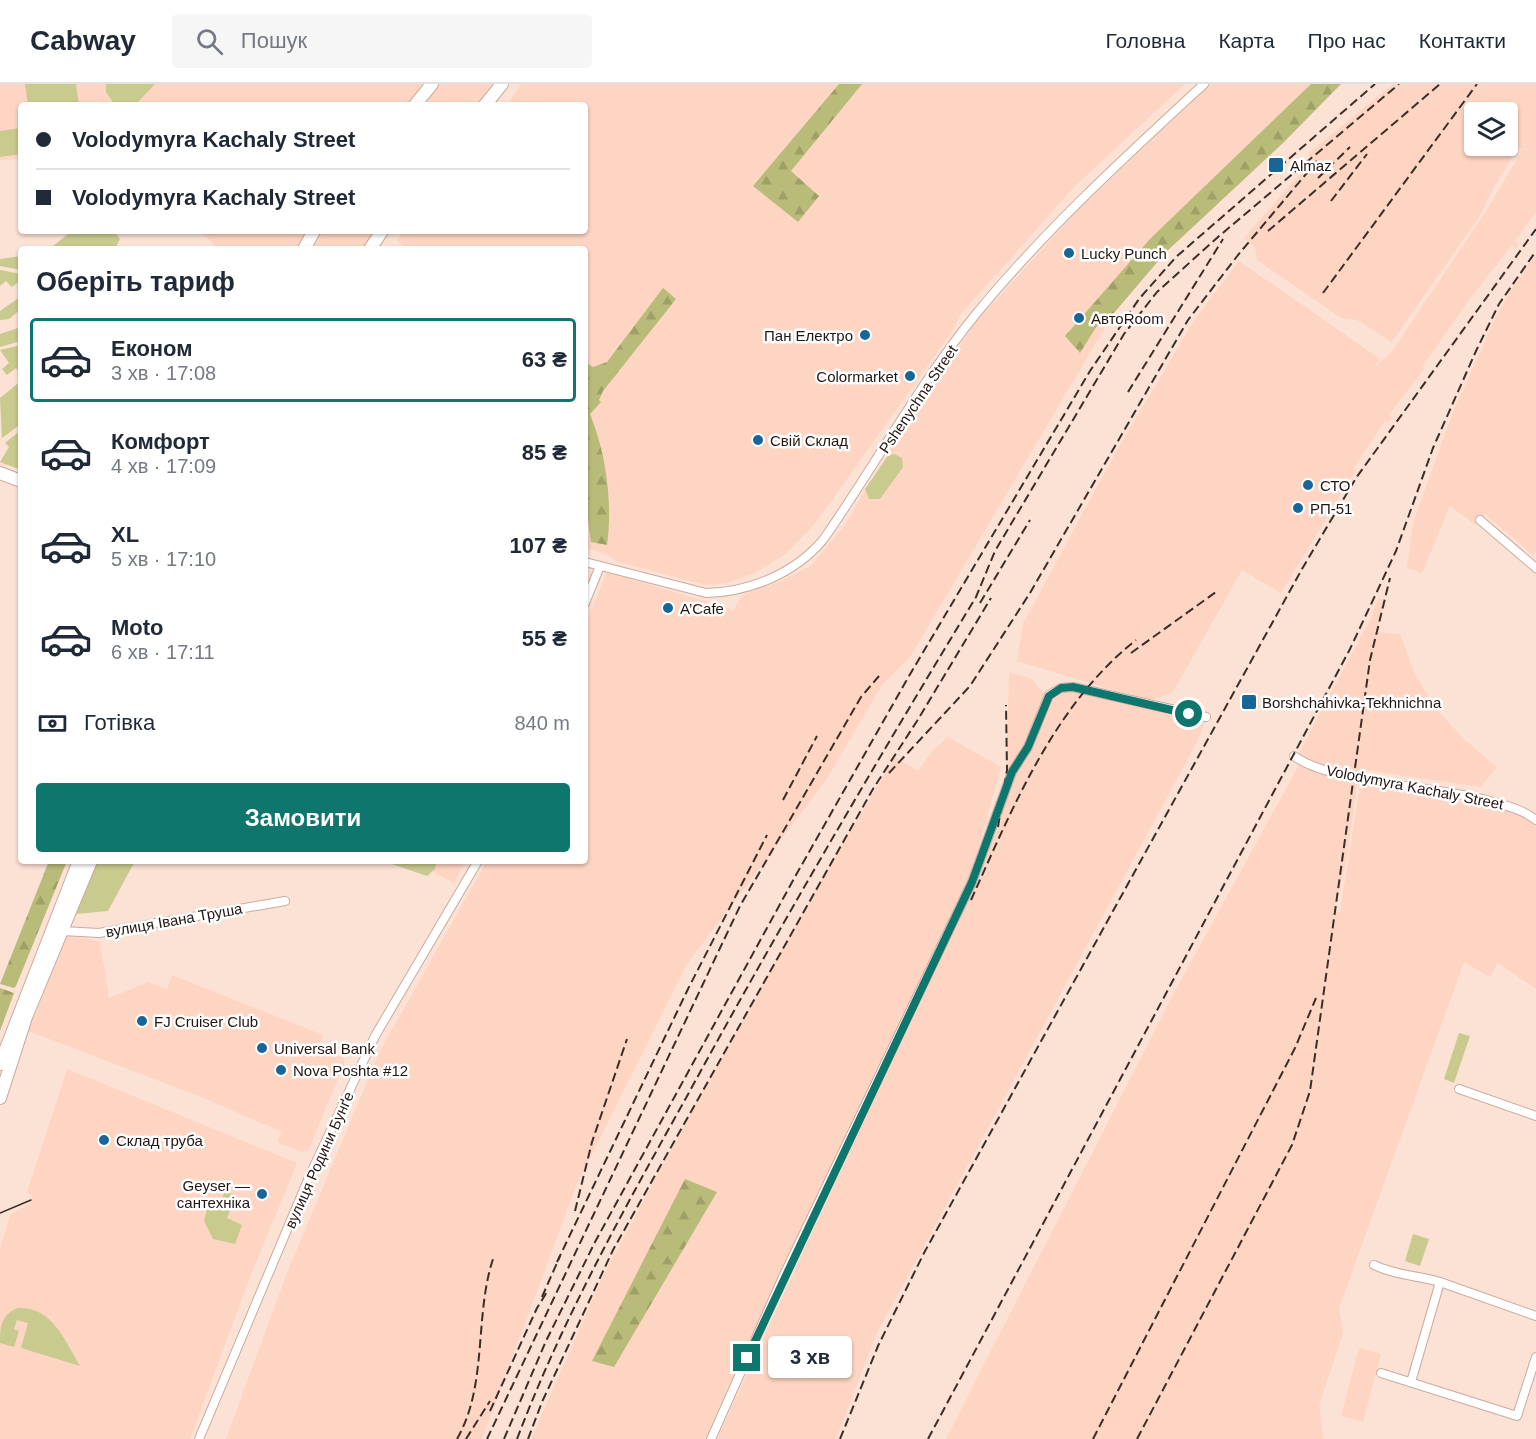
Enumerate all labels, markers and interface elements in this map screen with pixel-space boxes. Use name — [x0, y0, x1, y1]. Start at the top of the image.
search box — [172, 14, 592, 68]
text: Cabway — [30, 25, 136, 56]
icon: search — [193, 25, 226, 58]
text: Пошук — [241, 28, 307, 53]
text: Головна — [1106, 29, 1185, 52]
text: Карта — [1218, 29, 1275, 52]
text: Про нас — [1308, 29, 1386, 52]
text: Контакти — [1419, 29, 1506, 52]
map controls — [1464, 102, 1518, 156]
button: layers — [1464, 102, 1518, 156]
text: Volodymyra Kachaly Street — [72, 127, 355, 152]
marker: Almaz — [1267, 156, 1285, 174]
place label: Almaz — [1290, 157, 1332, 174]
text: Volodymyra Kachaly Street — [72, 185, 355, 210]
place label: Lucky Punch — [1081, 245, 1167, 262]
marker: Lucky Punch — [1062, 246, 1076, 260]
text: Оберіть тариф — [36, 267, 235, 297]
place label: АвтоRoom — [1091, 310, 1164, 327]
marker: АвтоRoom — [1072, 311, 1086, 325]
place label: Пан Електро — [764, 327, 853, 344]
marker: Пан Електро — [858, 328, 872, 342]
icon: car — [39, 333, 93, 387]
text: Економ — [111, 336, 193, 361]
street label: Pshenychna Street — [876, 341, 961, 456]
text: 63 ₴ — [522, 347, 567, 372]
text: 3 хв · 17:08 — [111, 362, 216, 384]
place label: Colormarket — [816, 368, 899, 385]
marker: Colormarket — [903, 369, 917, 383]
icon: car — [39, 426, 93, 480]
text: Комфорт — [111, 429, 210, 454]
place label: Свій Склад — [770, 432, 848, 449]
marker: Свій Склад — [751, 433, 765, 447]
text: 85 ₴ — [522, 440, 567, 465]
text: 4 хв · 17:09 — [111, 455, 216, 477]
place label: СТО — [1320, 477, 1351, 494]
marker: СТО — [1301, 478, 1315, 492]
place label: РП-51 — [1310, 500, 1352, 517]
marker: РП-51 — [1291, 501, 1305, 515]
icon: car — [39, 519, 93, 573]
text: XL — [111, 522, 139, 547]
text: 107 ₴ — [510, 533, 567, 558]
text: 5 хв · 17:10 — [111, 548, 216, 570]
place label: A’Cafe — [680, 600, 724, 617]
marker: A’Cafe — [661, 601, 675, 615]
icon: car — [39, 612, 93, 666]
text: Moto — [111, 615, 164, 640]
text: 55 ₴ — [522, 626, 567, 651]
text: 6 хв · 17:11 — [111, 641, 215, 663]
marker: Borshchahivka-Tekhnichna — [1240, 693, 1258, 711]
place label: Borshchahivka-Tekhnichna — [1262, 694, 1442, 711]
route start — [1175, 700, 1202, 727]
icon: cash — [36, 707, 69, 740]
text: Готівка — [84, 710, 155, 735]
text: 840 m — [514, 712, 570, 734]
street label: Volodymyra Kachaly Street — [1325, 761, 1506, 813]
button: Замовити — [36, 783, 570, 852]
street label: вулиця Івана Труша — [104, 900, 244, 940]
place label: FJ Cruiser Club — [154, 1013, 258, 1030]
marker: FJ Cruiser Club — [135, 1014, 149, 1028]
place label: Universal Bank — [274, 1040, 375, 1057]
marker: Universal Bank — [255, 1041, 269, 1055]
place label: Nova Poshta #12 — [293, 1062, 408, 1079]
marker: Nova Poshta #12 — [274, 1063, 288, 1077]
street label: вулиця Родини Бунґе — [281, 1089, 357, 1231]
place label: Склад труба — [116, 1132, 204, 1149]
marker: Склад труба — [97, 1133, 111, 1147]
place label: Geyser — сантехніка — [177, 1177, 251, 1211]
marker: Geyser — сантехніка — [255, 1187, 269, 1201]
callout: 3 хв — [768, 1337, 852, 1379]
route end — [733, 1344, 760, 1371]
text: 3 хв — [790, 1346, 830, 1368]

